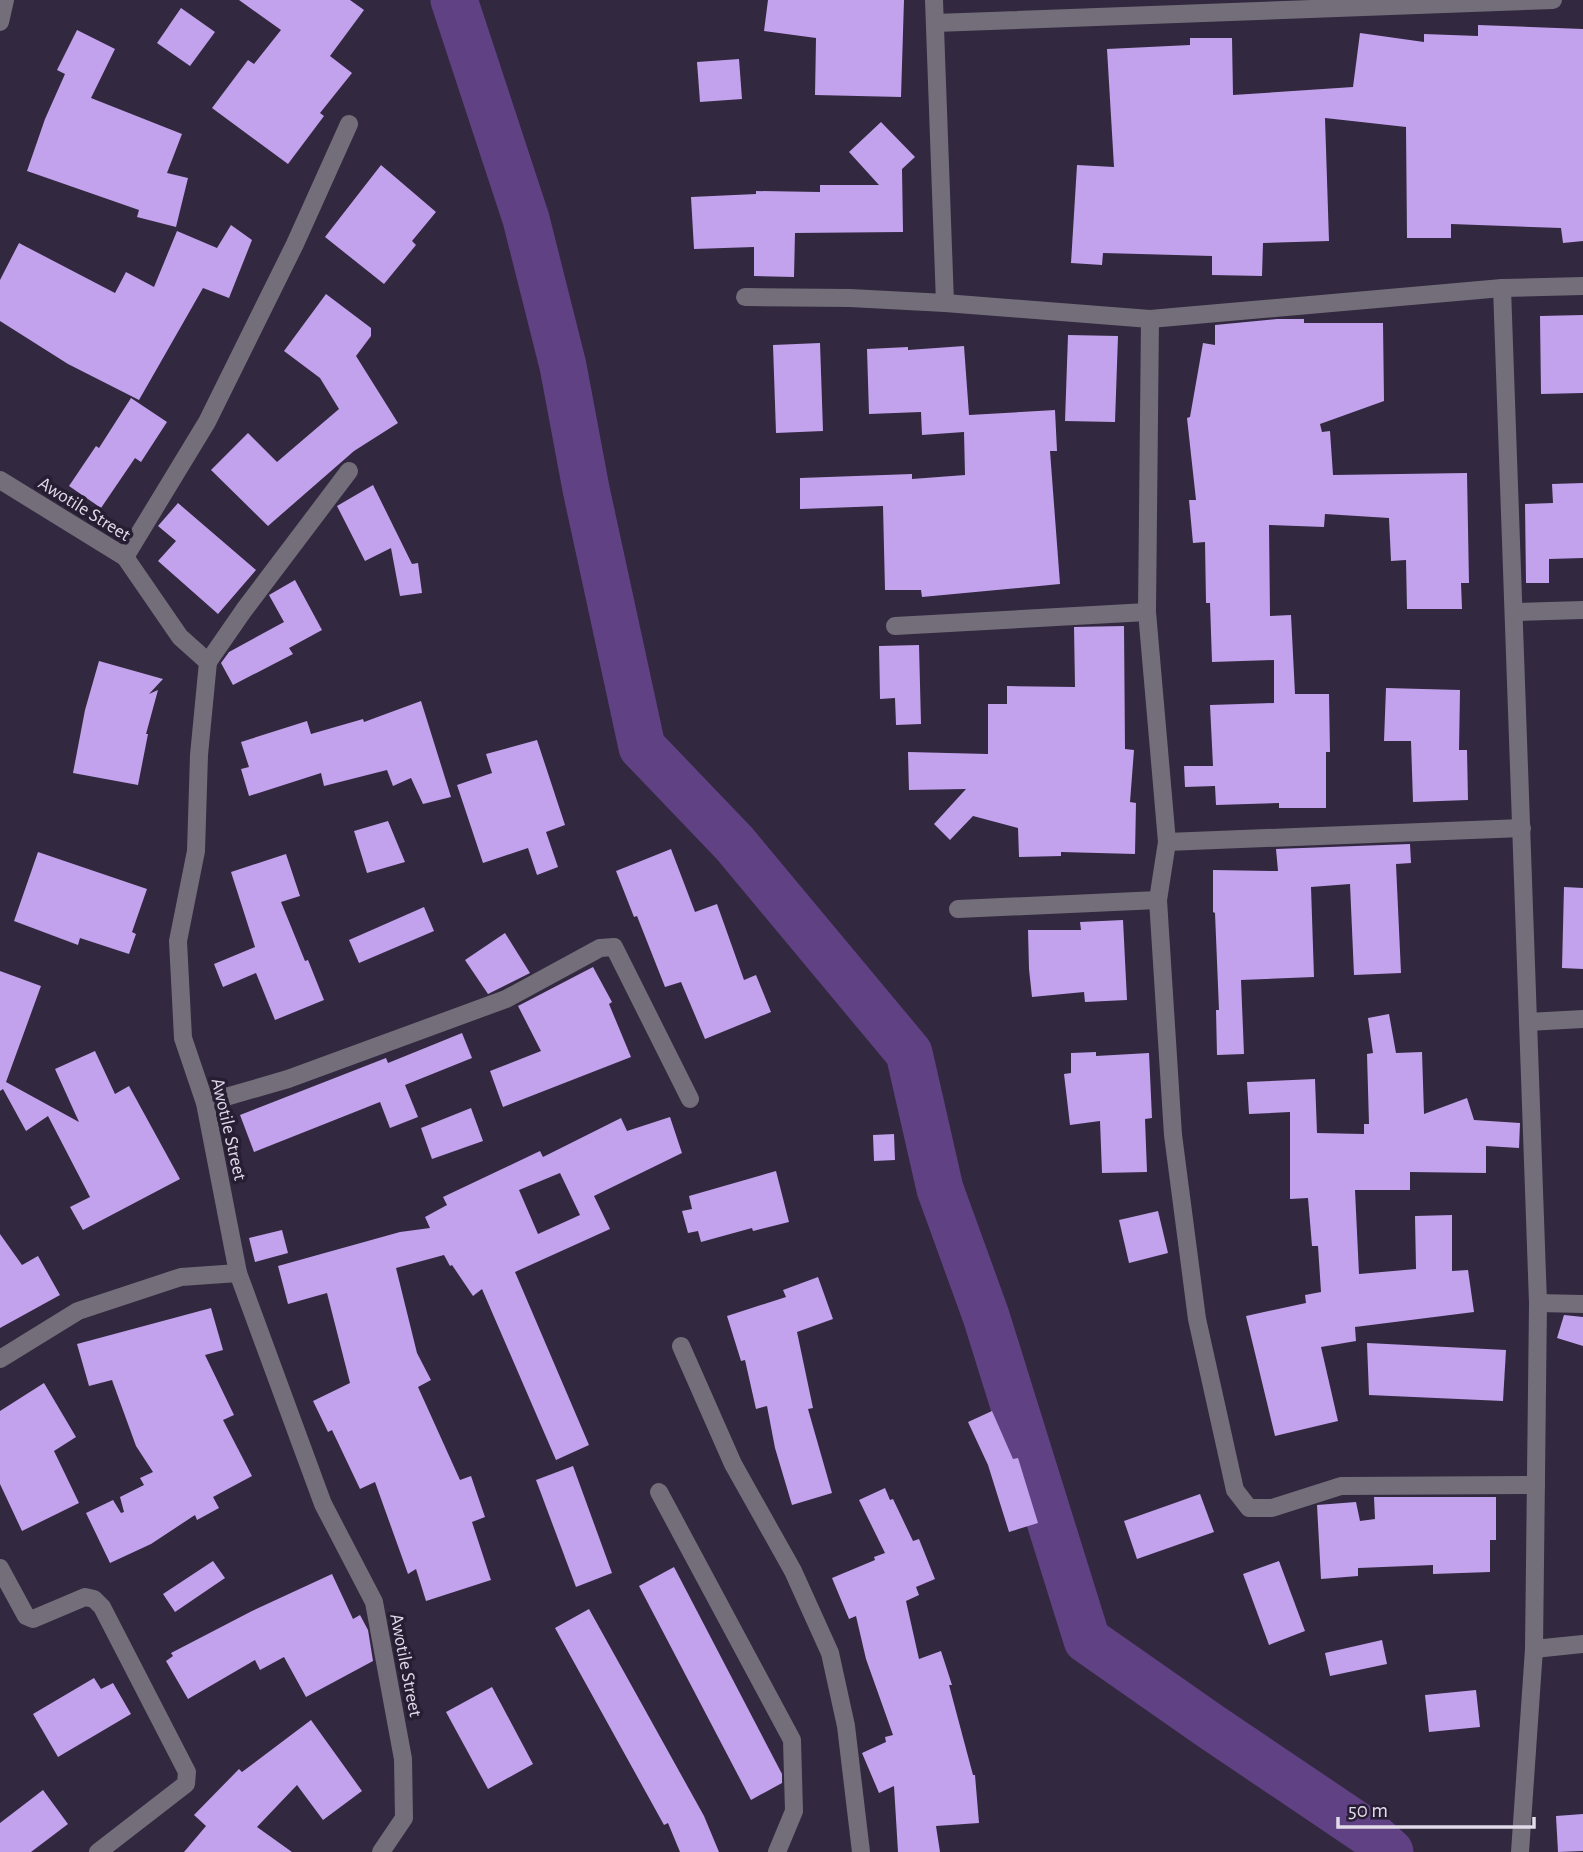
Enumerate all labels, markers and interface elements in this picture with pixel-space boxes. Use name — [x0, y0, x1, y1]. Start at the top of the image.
street label: Awotile Street — [35, 474, 134, 545]
street label: Awotile Street — [208, 1076, 250, 1182]
street label: Awotile Street — [386, 1612, 425, 1718]
scale bar — [1338, 1786, 1534, 1830]
text: 50 m — [1348, 1800, 1388, 1821]

